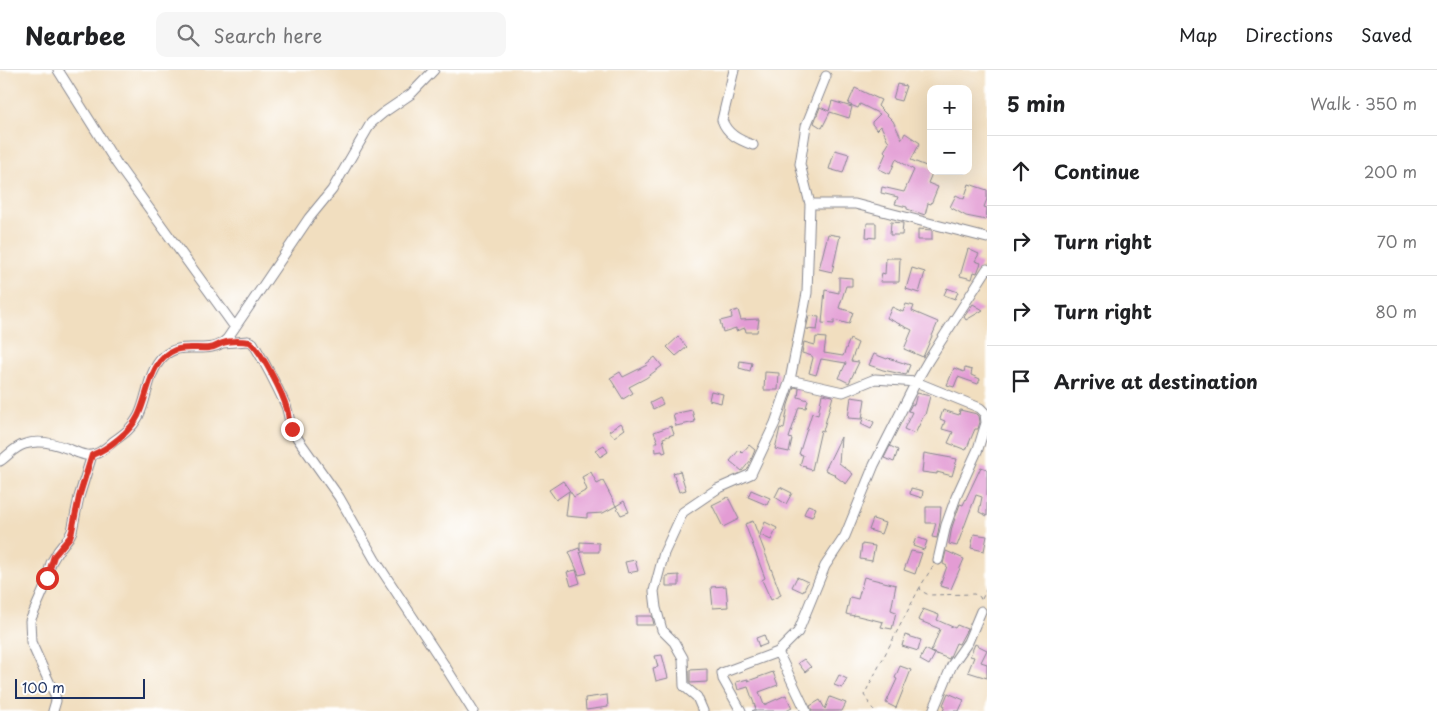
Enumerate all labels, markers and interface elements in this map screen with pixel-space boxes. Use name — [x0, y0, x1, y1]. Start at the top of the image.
search box — [156, 12, 506, 57]
text: Nearbee — [25, 17, 126, 53]
icon: search — [174, 21, 202, 49]
text: Search here — [214, 21, 322, 49]
text: Map — [1179, 21, 1217, 48]
text: Directions — [1245, 21, 1333, 48]
text: Saved — [1361, 21, 1412, 48]
map controls — [927, 85, 972, 175]
button: + — [927, 85, 972, 130]
text: 5 min — [1007, 87, 1065, 119]
text: Walk · 350 m — [1310, 91, 1417, 115]
button: − — [927, 130, 972, 175]
icon: ahead — [1007, 157, 1035, 185]
text: Continue — [1054, 157, 1140, 185]
text: 200 m — [1364, 159, 1417, 183]
icon: right — [1007, 227, 1035, 255]
text: Turn right — [1054, 227, 1152, 255]
text: 70 m — [1377, 229, 1417, 253]
icon: right — [1007, 297, 1035, 325]
text: Turn right — [1054, 297, 1152, 325]
text: 80 m — [1375, 299, 1417, 323]
icon: arrive — [1007, 367, 1035, 395]
text: Arrive at destination — [1054, 367, 1258, 395]
route end — [281, 418, 304, 441]
route start — [36, 567, 59, 590]
scale bar — [15, 676, 145, 699]
text: 100 m — [22, 677, 65, 698]

